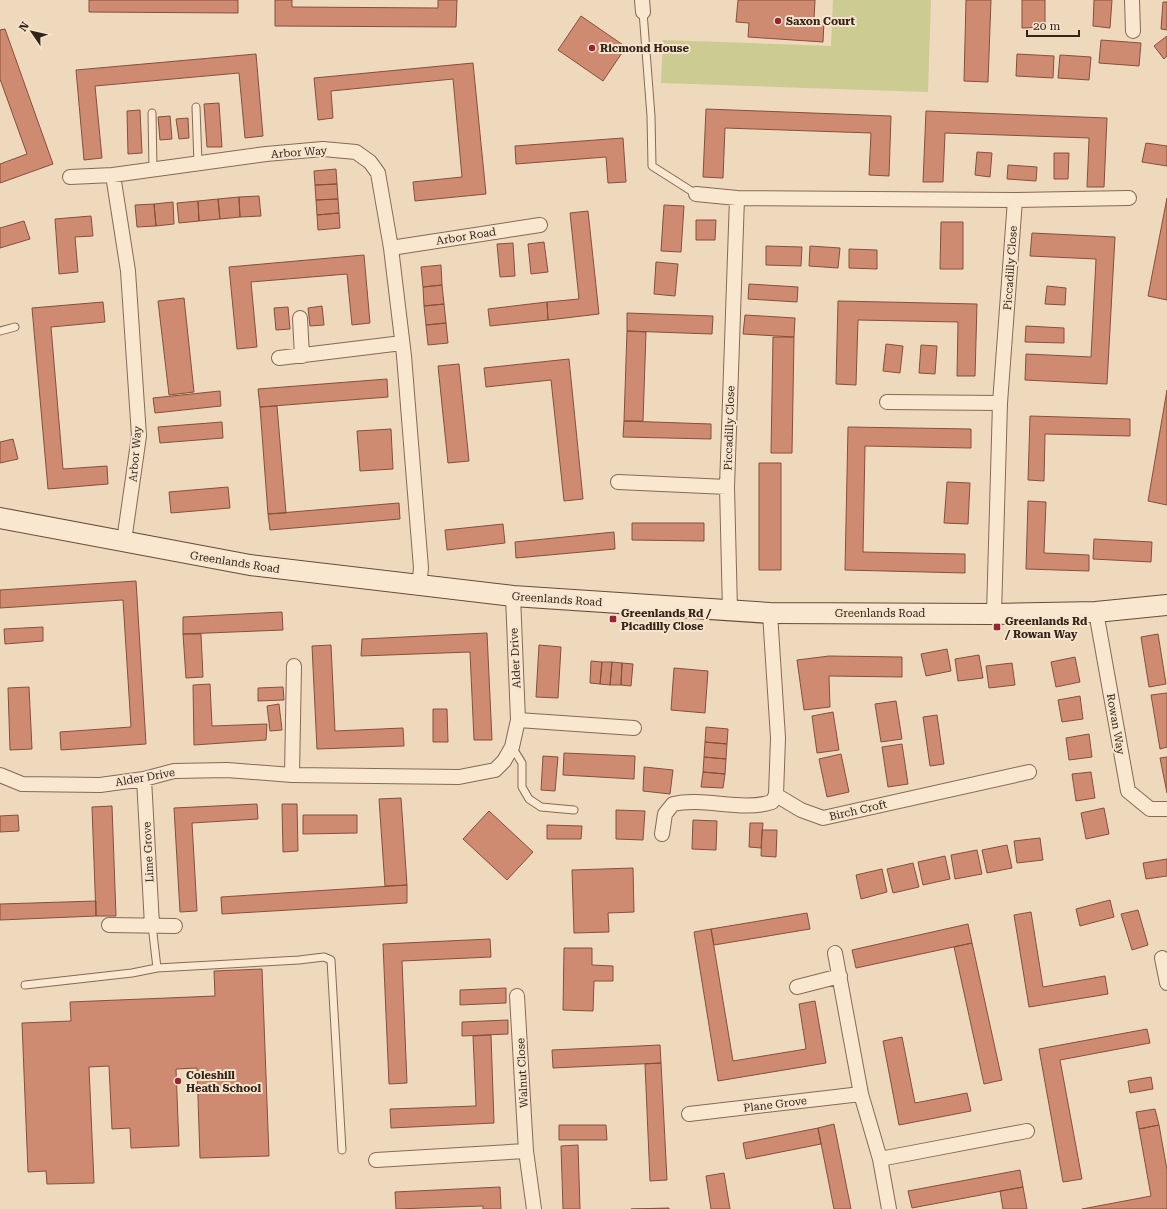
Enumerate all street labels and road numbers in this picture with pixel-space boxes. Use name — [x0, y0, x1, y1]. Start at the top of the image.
street label: Arbor Way — [271, 144, 328, 161]
street label: Arbor Road — [435, 225, 497, 248]
street label: Piccadilly Close — [1001, 225, 1020, 311]
street label: Piccadilly Close — [722, 385, 737, 471]
street label: Arbor Way — [127, 425, 144, 483]
street label: Greenlands Road — [189, 549, 281, 576]
street label: Greenlands Road — [511, 590, 603, 609]
street label: Greenlands Road — [835, 607, 925, 620]
street label: Alder Drive — [507, 627, 524, 688]
street label: Rowan Way — [1104, 693, 1127, 756]
street label: Alder Drive — [114, 766, 176, 789]
street label: Birch Croft — [828, 798, 888, 823]
street label: Lime Grove — [140, 821, 157, 883]
street label: Walnut Close — [514, 1038, 531, 1108]
street label: Plane Grove — [742, 1094, 808, 1115]

